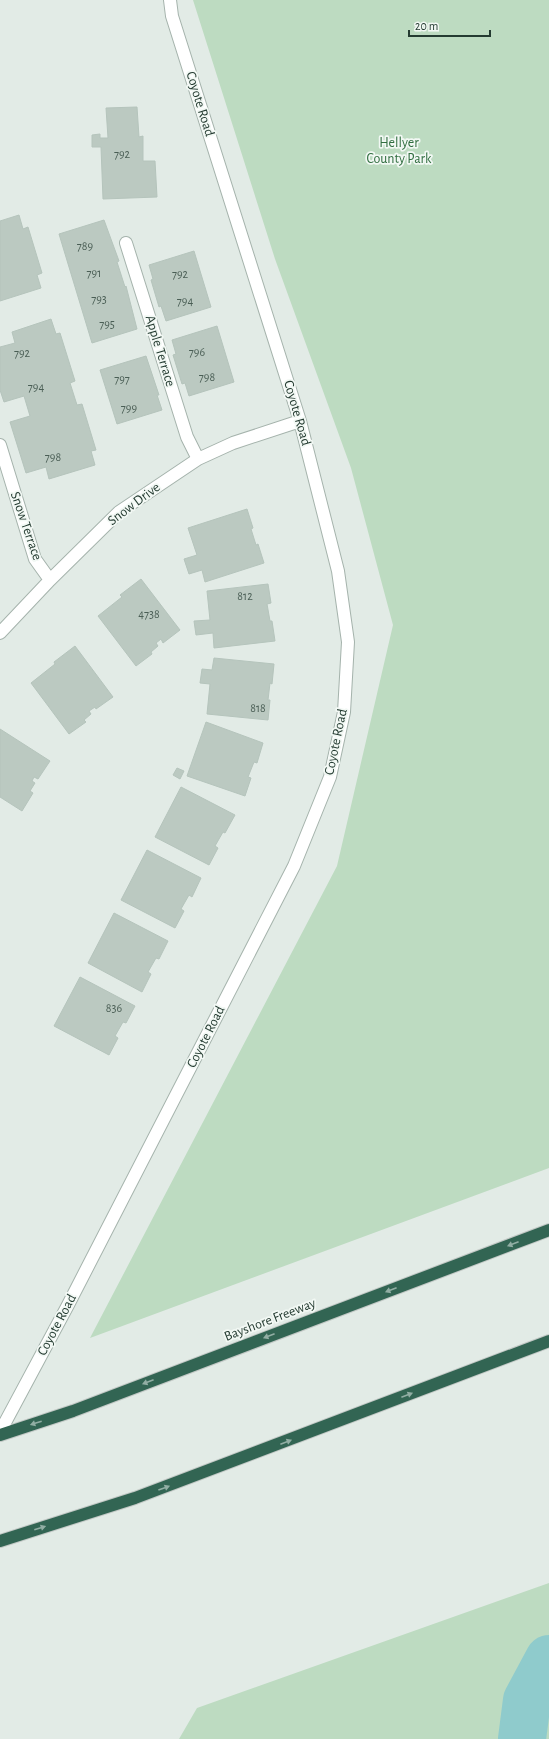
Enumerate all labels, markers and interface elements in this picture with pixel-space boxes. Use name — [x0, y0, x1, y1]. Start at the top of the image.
scale bar — [409, 12, 490, 38]
text: 20 m — [415, 20, 438, 32]
street label: Coyote Road — [183, 70, 217, 138]
park label: Hellyer County Park — [366, 136, 432, 166]
house number: 792 — [114, 148, 131, 160]
house number: 789 — [77, 240, 94, 252]
house number: 791 — [87, 267, 101, 279]
house number: 792 — [172, 268, 189, 280]
house number: 793 — [91, 293, 107, 305]
house number: 794 — [177, 295, 193, 307]
street label: Apple Terrace — [143, 314, 177, 388]
house number: 795 — [99, 318, 115, 330]
house number: 796 — [189, 346, 205, 358]
house number: 792 — [14, 347, 31, 359]
house number: 798 — [199, 371, 215, 383]
house number: 797 — [114, 373, 130, 385]
street label: Coyote Road — [281, 379, 313, 447]
house number: 794 — [28, 381, 44, 393]
house number: 799 — [121, 402, 137, 414]
house number: 798 — [45, 451, 61, 463]
street label: Snow Drive — [105, 480, 163, 528]
street label: Snow Terrace — [8, 490, 44, 562]
house number: 812 — [237, 590, 253, 602]
house number: 4738 — [138, 608, 160, 620]
house number: 818 — [250, 702, 266, 714]
street label: Coyote Road — [322, 708, 350, 776]
house number: 836 — [106, 1002, 122, 1014]
street label: Coyote Road — [185, 1004, 227, 1070]
one-way arrow — [506, 1241, 518, 1247]
one-way arrow — [385, 1287, 397, 1293]
street label: Coyote Road — [35, 1292, 79, 1358]
street label: Bayshore Freeway — [222, 1296, 318, 1344]
one-way arrow — [263, 1334, 275, 1340]
one-way arrow — [141, 1380, 153, 1386]
one-way arrow — [401, 1392, 413, 1398]
one-way arrow — [30, 1420, 42, 1426]
one-way arrow — [280, 1438, 292, 1444]
one-way arrow — [158, 1484, 170, 1490]
one-way arrow — [35, 1525, 47, 1531]

